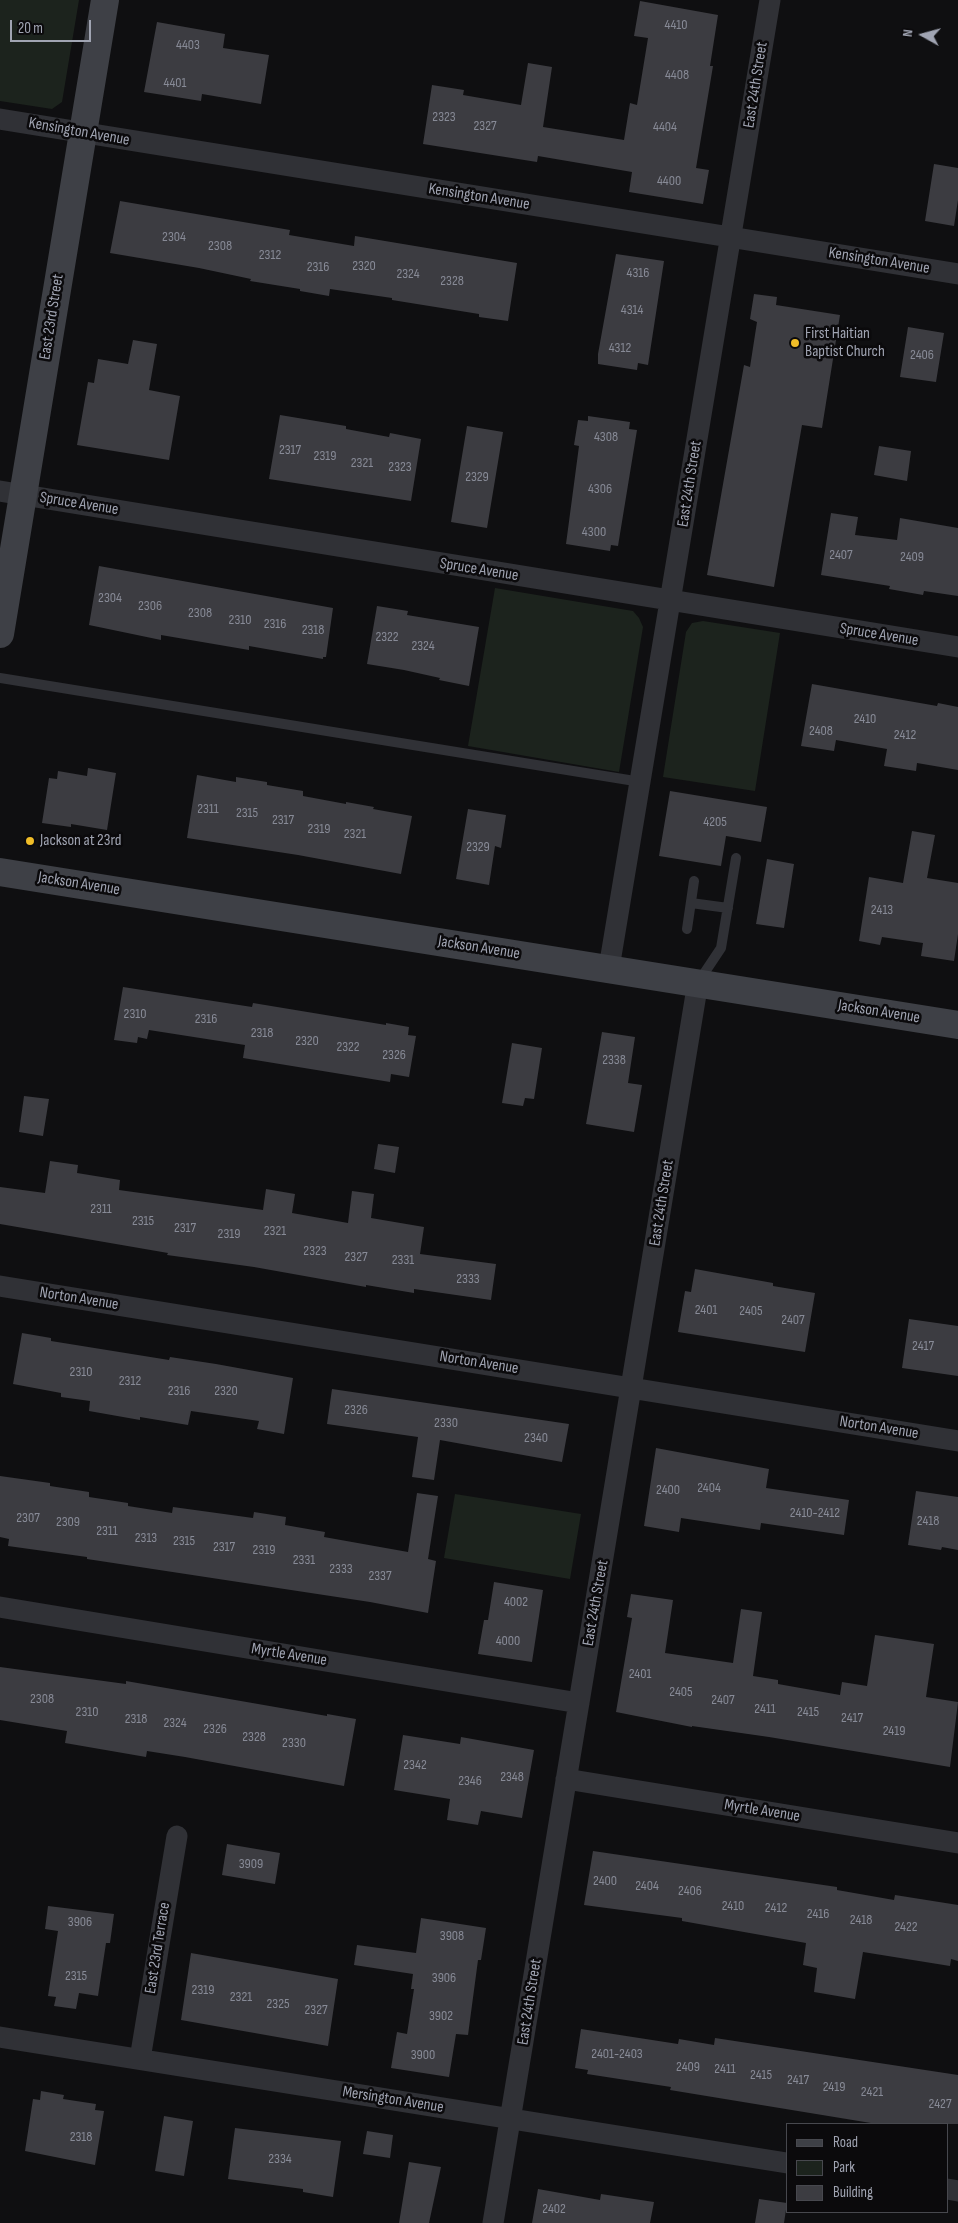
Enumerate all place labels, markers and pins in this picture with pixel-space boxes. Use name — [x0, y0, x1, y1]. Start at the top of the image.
place label: First Haitian Baptist Church — [805, 324, 885, 362]
marker: First Haitian Baptist Church — [789, 337, 801, 349]
place label: Jackson at 23rd — [40, 831, 121, 851]
marker: Jackson at 23rd — [24, 835, 36, 847]

